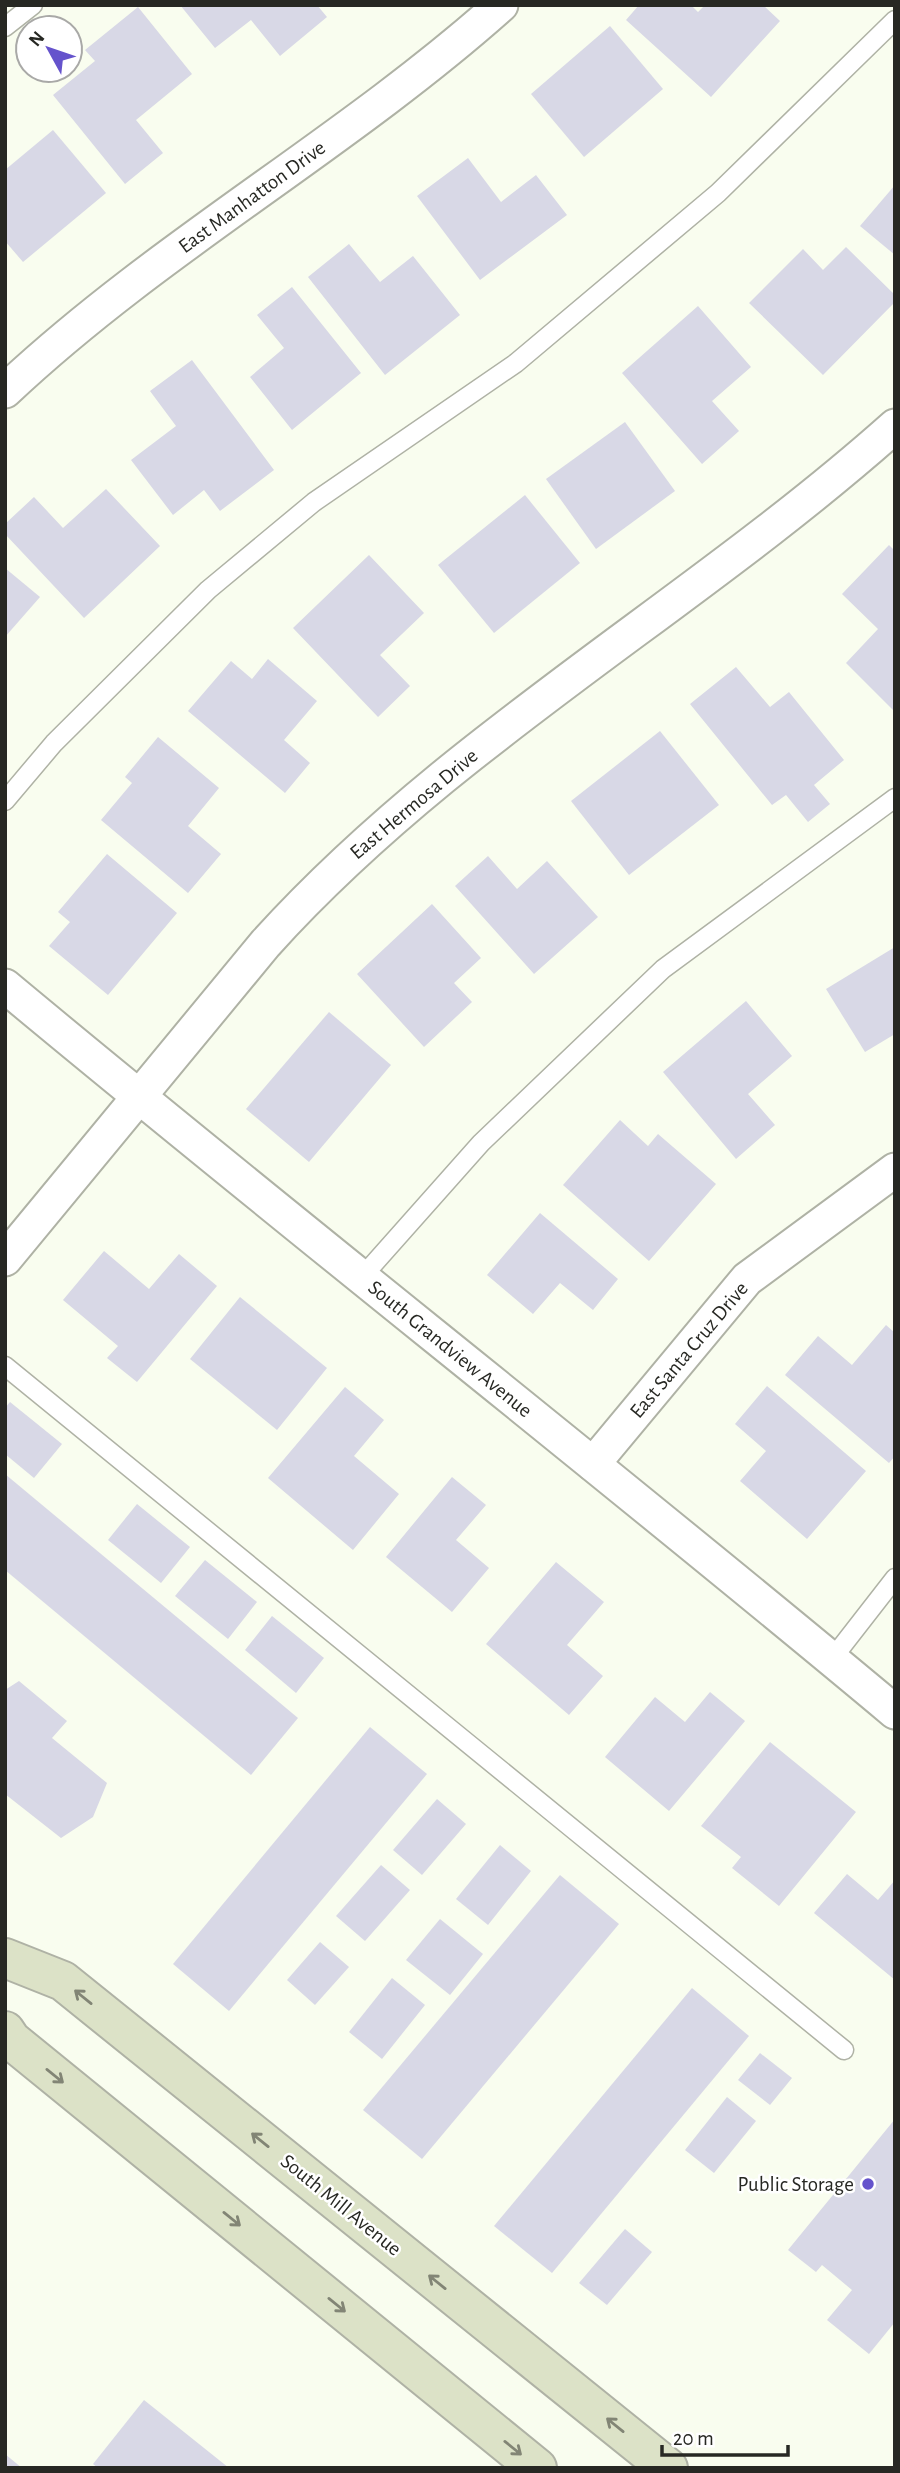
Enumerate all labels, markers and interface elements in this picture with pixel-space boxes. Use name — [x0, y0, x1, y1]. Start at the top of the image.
north arrow — [14, 14, 84, 84]
text: N — [26, 28, 49, 50]
street label: East Manhatton Drive — [175, 137, 329, 257]
street label: East Hermosa Drive — [346, 745, 482, 863]
street label: South Grandview Avenue — [364, 1277, 536, 1421]
street label: East Santa Cruz Drive — [626, 1278, 752, 1422]
one-way arrow — [75, 1989, 93, 2004]
one-way arrow — [46, 2069, 64, 2084]
one-way arrow — [252, 2132, 270, 2147]
street label: South Mill Avenue — [277, 2150, 405, 2260]
place label: Public Storage — [737, 2174, 854, 2195]
marker: Public Storage — [860, 2176, 876, 2192]
one-way arrow — [223, 2212, 241, 2227]
one-way arrow — [429, 2275, 447, 2290]
one-way arrow — [327, 2297, 345, 2312]
scale bar — [662, 2414, 788, 2458]
one-way arrow — [606, 2417, 624, 2433]
text: 20 m — [673, 2428, 714, 2449]
one-way arrow — [504, 2441, 522, 2456]

